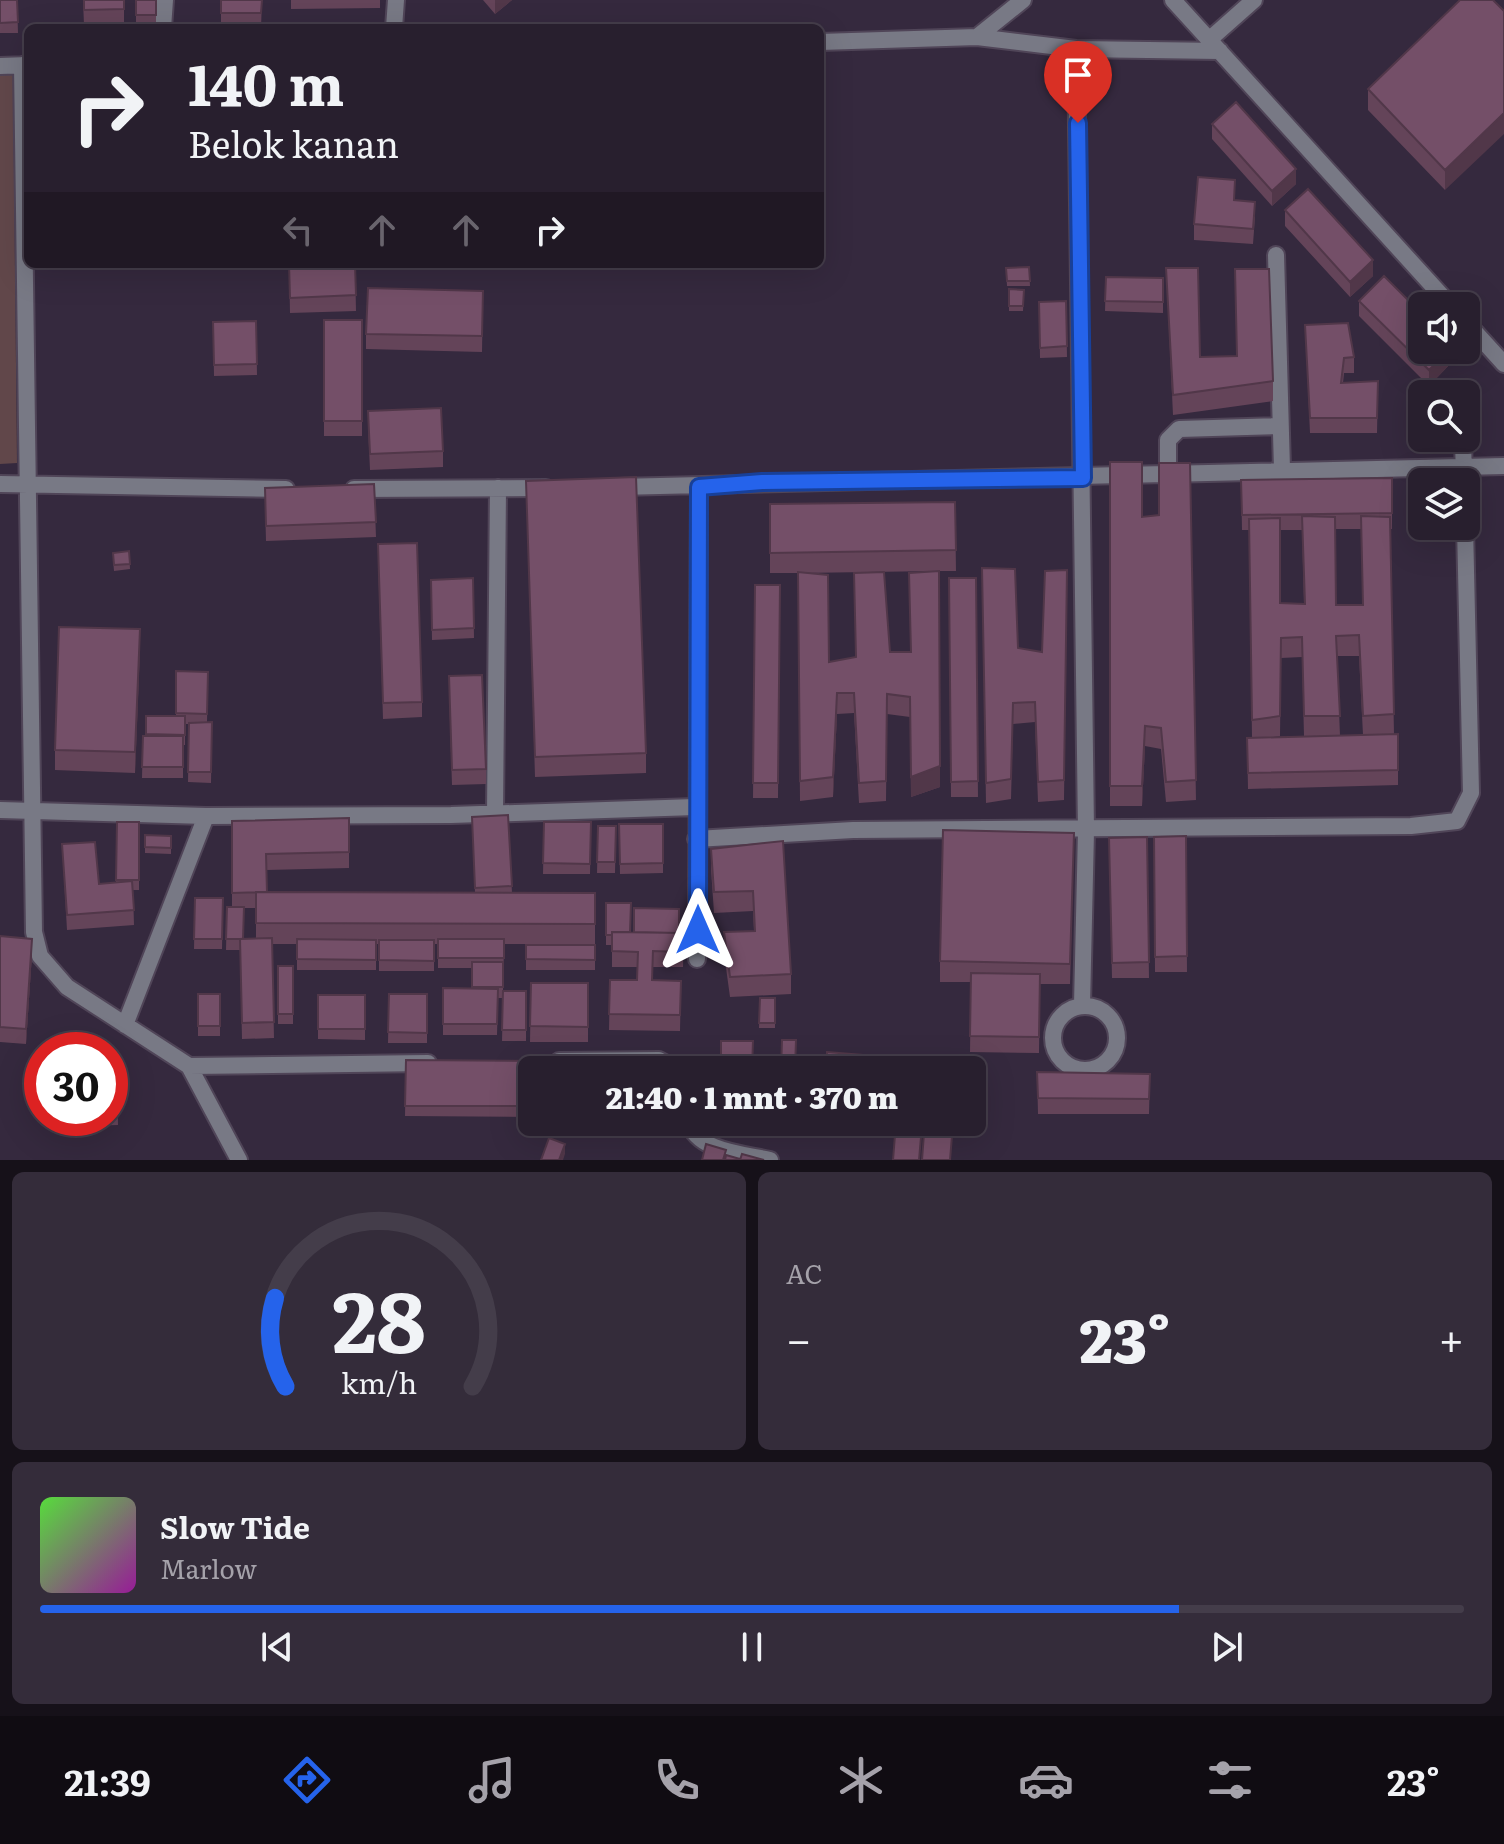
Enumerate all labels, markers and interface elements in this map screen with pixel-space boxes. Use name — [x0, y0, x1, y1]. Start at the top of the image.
text: 140 m — [188, 40, 344, 123]
pin — [1044, 41, 1112, 123]
icon: arrive — [1056, 53, 1100, 97]
icon: right — [56, 56, 160, 160]
text: Belok kanan — [188, 116, 399, 169]
icon: left — [276, 208, 320, 252]
icon: ahead — [360, 208, 404, 252]
icon: ahead — [444, 208, 488, 252]
icon: right — [528, 208, 572, 252]
map controls — [1408, 292, 1480, 540]
button: sound — [1408, 292, 1480, 364]
button: search — [1408, 380, 1480, 452]
button: layers — [1408, 468, 1480, 540]
position arrow — [656, 888, 740, 972]
speed limit sign: 30 — [24, 1032, 128, 1136]
text: 21:40 · 1 mnt · 370 m — [606, 1074, 898, 1118]
text: AC — [786, 1253, 823, 1292]
text: 28 — [332, 1255, 426, 1379]
text: 23° — [1079, 1292, 1171, 1381]
text: − — [786, 1304, 812, 1370]
text: + — [1438, 1304, 1464, 1370]
text: km/h — [341, 1360, 417, 1403]
text: Slow Tide — [160, 1504, 310, 1548]
text: Marlow — [160, 1548, 257, 1587]
icon: previous — [255, 1625, 299, 1669]
icon: pause — [730, 1625, 774, 1669]
icon: next — [1205, 1625, 1249, 1669]
icon: directions — [279, 1752, 335, 1808]
icon: music — [464, 1752, 520, 1808]
icon: phone — [649, 1752, 705, 1808]
icon: climate — [833, 1752, 889, 1808]
icon: car — [1018, 1752, 1074, 1808]
icon: filters — [1202, 1752, 1258, 1808]
text: 21:39 — [64, 1754, 151, 1807]
text: 23° — [1387, 1754, 1440, 1807]

